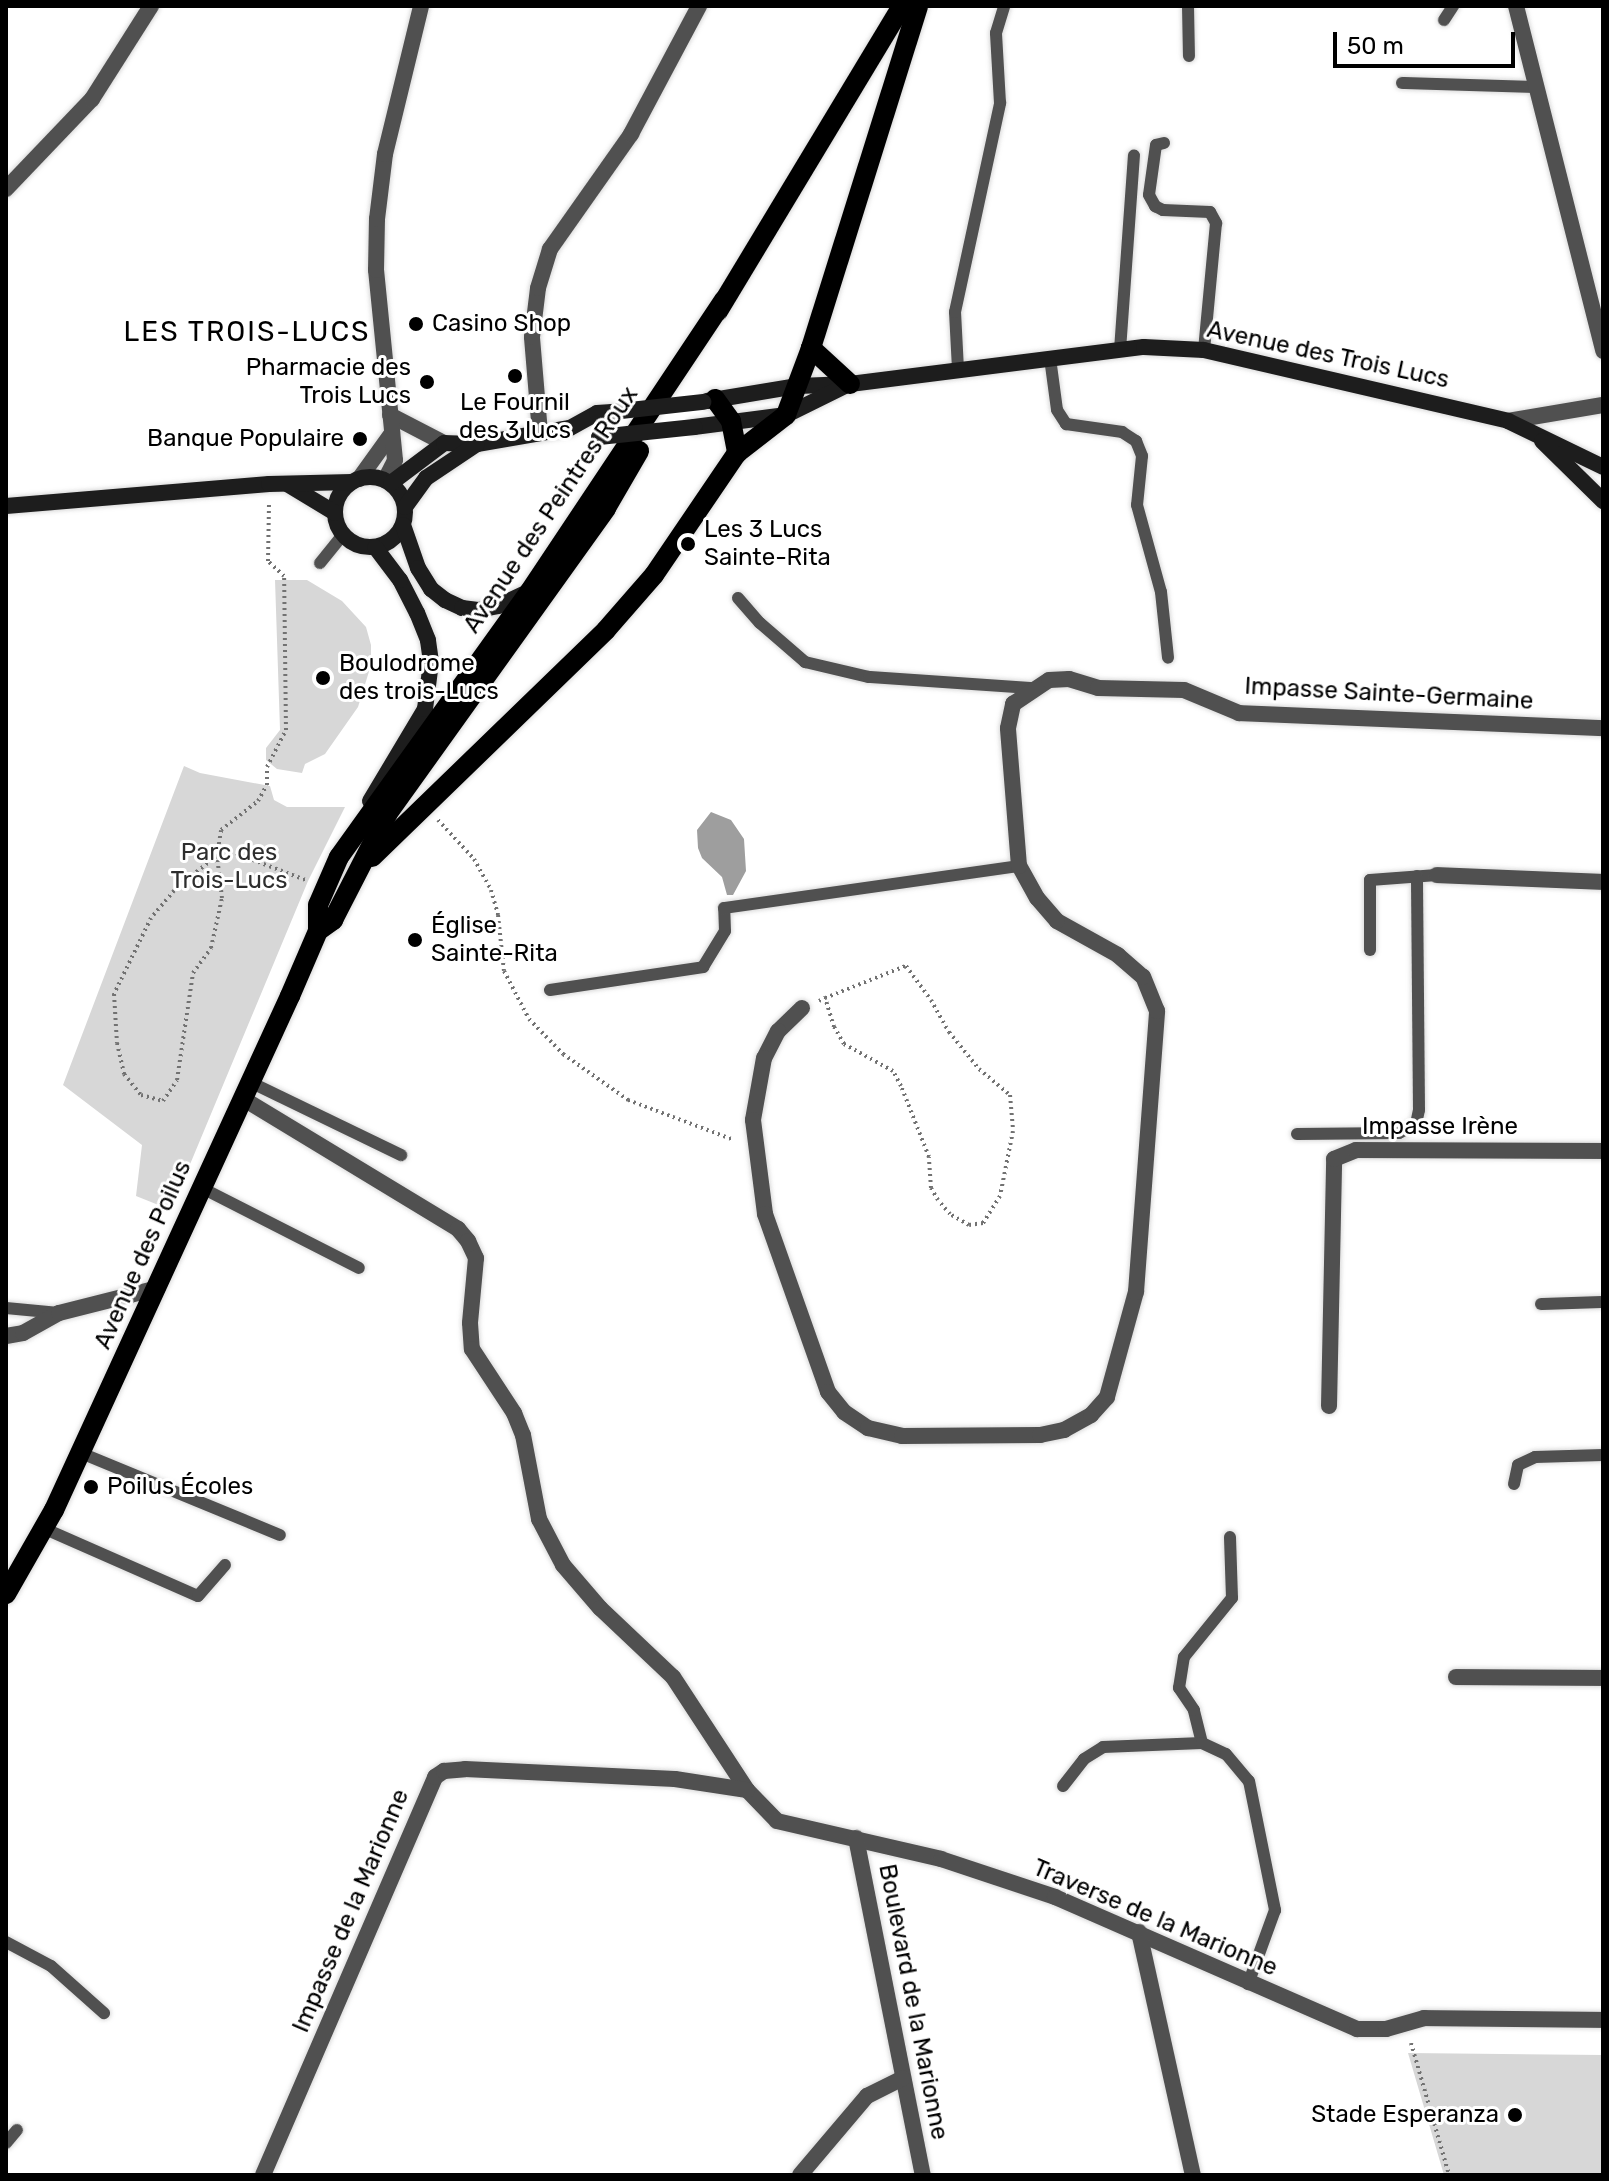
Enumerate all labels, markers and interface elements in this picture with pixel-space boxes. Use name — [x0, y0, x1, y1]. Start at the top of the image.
scale bar — [1337, 16, 1519, 66]
text: 50 m — [1347, 32, 1404, 60]
place label: Casino Shop — [432, 310, 571, 338]
district label: LES TROIS-LUCS — [123, 315, 371, 349]
marker: Casino Shop — [407, 315, 425, 333]
street label: Avenue des Trois Lucs — [1204, 315, 1452, 395]
place label: Pharmacie des Trois Lucs — [246, 354, 411, 410]
marker: Le Fournil des 3 lucs — [506, 367, 524, 385]
marker: Pharmacie des Trois Lucs — [418, 373, 436, 391]
street label: Avenue des Peintres Roux — [458, 381, 644, 639]
place label: Le Fournil des 3 lucs — [459, 389, 571, 445]
place label: Banque Populaire — [147, 425, 344, 453]
marker: Banque Populaire — [351, 430, 369, 448]
place label: Les 3 Lucs Sainte-Rita — [704, 516, 831, 572]
marker: Les 3 Lucs Sainte-Rita — [679, 535, 697, 553]
place label: Boulodrome des trois-Lucs — [339, 650, 499, 706]
marker: Boulodrome des trois-Lucs — [314, 669, 332, 687]
street label: Impasse Sainte-Germaine — [1244, 672, 1534, 716]
park label: Parc des Trois-Lucs — [171, 839, 287, 895]
place label: Église Sainte-Rita — [431, 912, 558, 968]
marker: Église Sainte-Rita — [406, 931, 424, 949]
street label: Impasse Irène — [1362, 1113, 1518, 1141]
street label: Avenue des Poilus — [89, 1156, 197, 1354]
place label: Poilus Écoles — [107, 1473, 253, 1501]
marker: Poilus Écoles — [82, 1478, 100, 1496]
street label: Impasse de la Marionne — [287, 1785, 415, 2037]
street label: Traverse de la Marionne — [1028, 1853, 1282, 1983]
street label: Boulevard de la Marionne — [872, 1862, 954, 2142]
place label: Stade Esperanza — [1311, 2101, 1499, 2129]
marker: Stade Esperanza — [1506, 2106, 1524, 2124]

